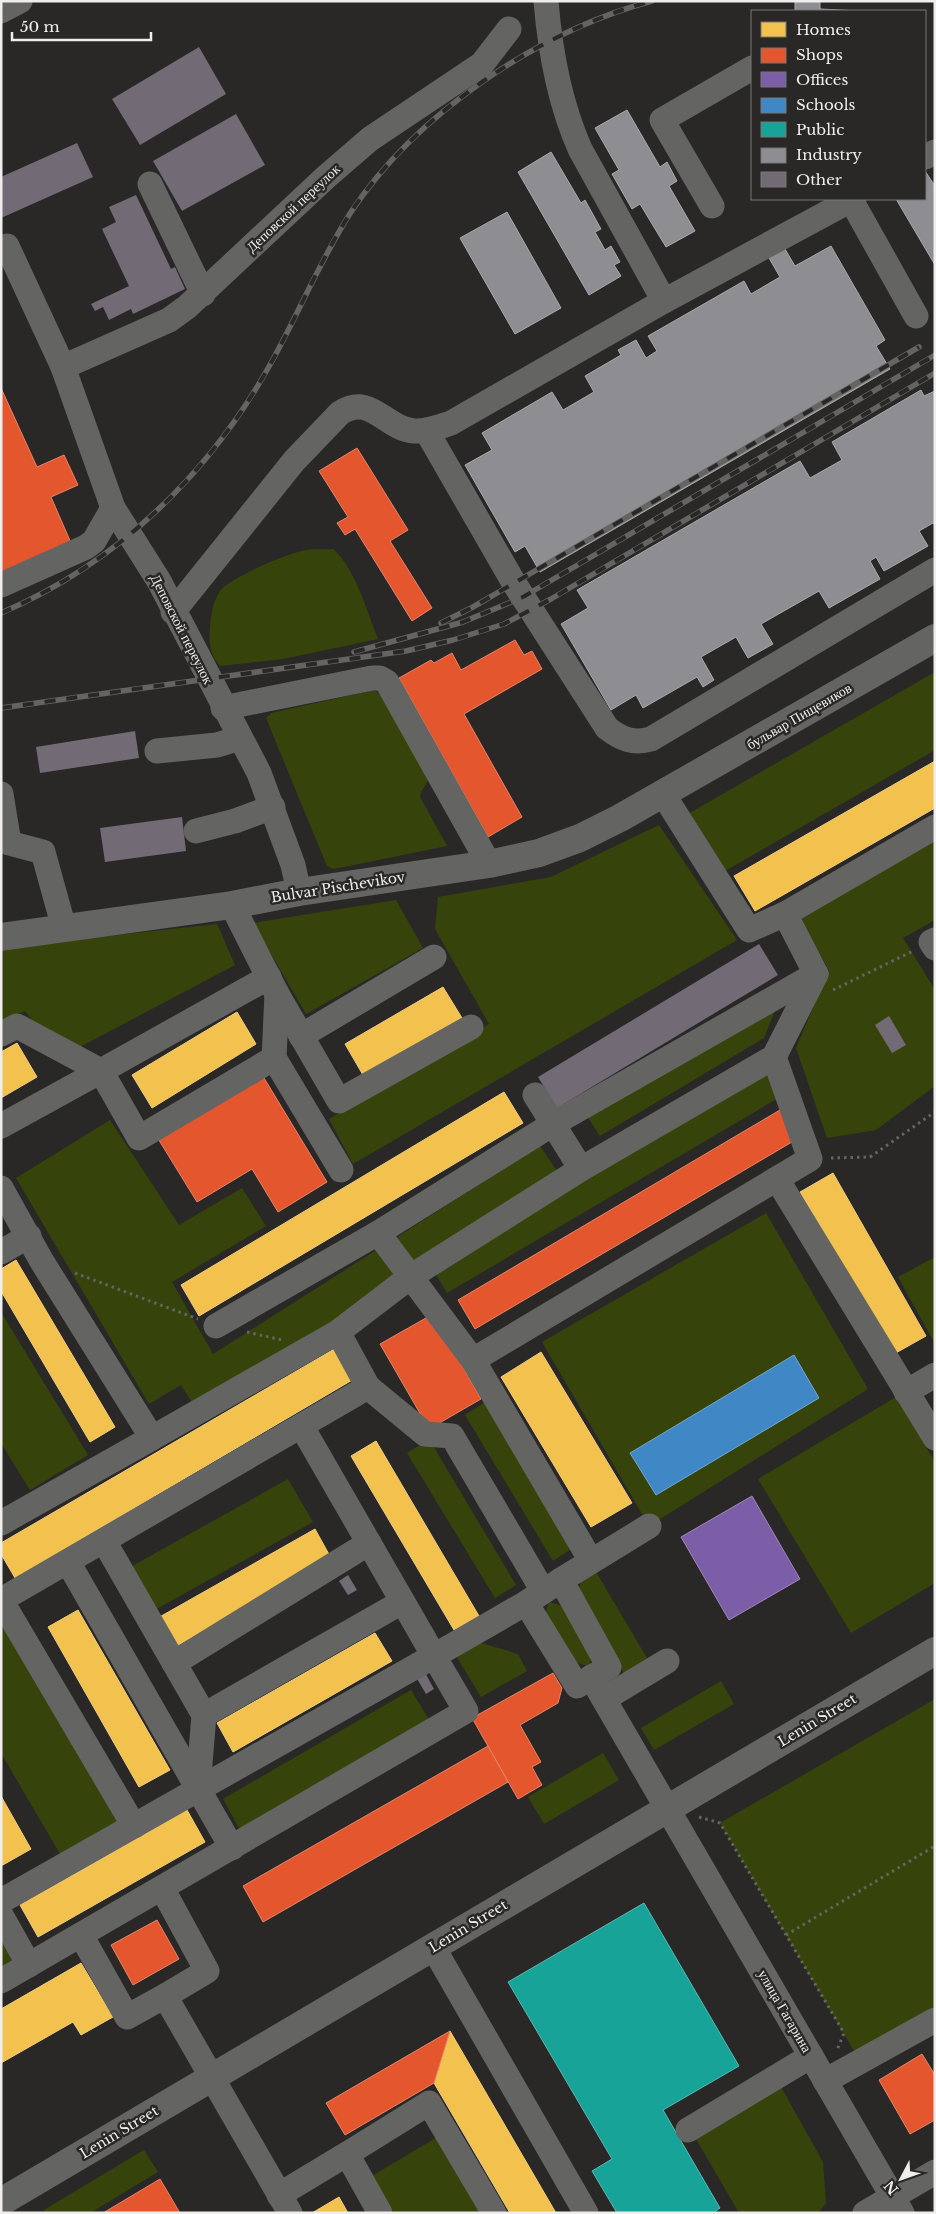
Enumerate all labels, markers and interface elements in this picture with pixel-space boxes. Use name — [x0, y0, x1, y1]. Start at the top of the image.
scale bar — [12, 10, 151, 42]
legend — [751, 10, 926, 200]
text: 50 m — [20, 17, 60, 36]
text: Homes — [796, 20, 851, 39]
text: Shops — [796, 45, 843, 64]
text: Offices — [796, 70, 848, 89]
text: Schools — [796, 95, 856, 114]
text: Public — [796, 120, 844, 139]
text: Industry — [796, 145, 862, 164]
street label: Деповской переулок — [242, 160, 344, 256]
text: Other — [796, 170, 843, 189]
street label: Деповской переулок — [146, 571, 218, 687]
street label: бульвар Пищевиков — [743, 678, 855, 753]
street label: Bulvar Pischevikov — [270, 867, 407, 906]
street label: Lenin Street — [774, 1689, 860, 1750]
street label: Lenin Street — [425, 1895, 511, 1956]
street label: улица Гагарина — [754, 1966, 816, 2056]
street label: Lenin Street — [76, 2101, 162, 2162]
north arrow — [876, 2154, 926, 2204]
text: N — [880, 2177, 902, 2198]

